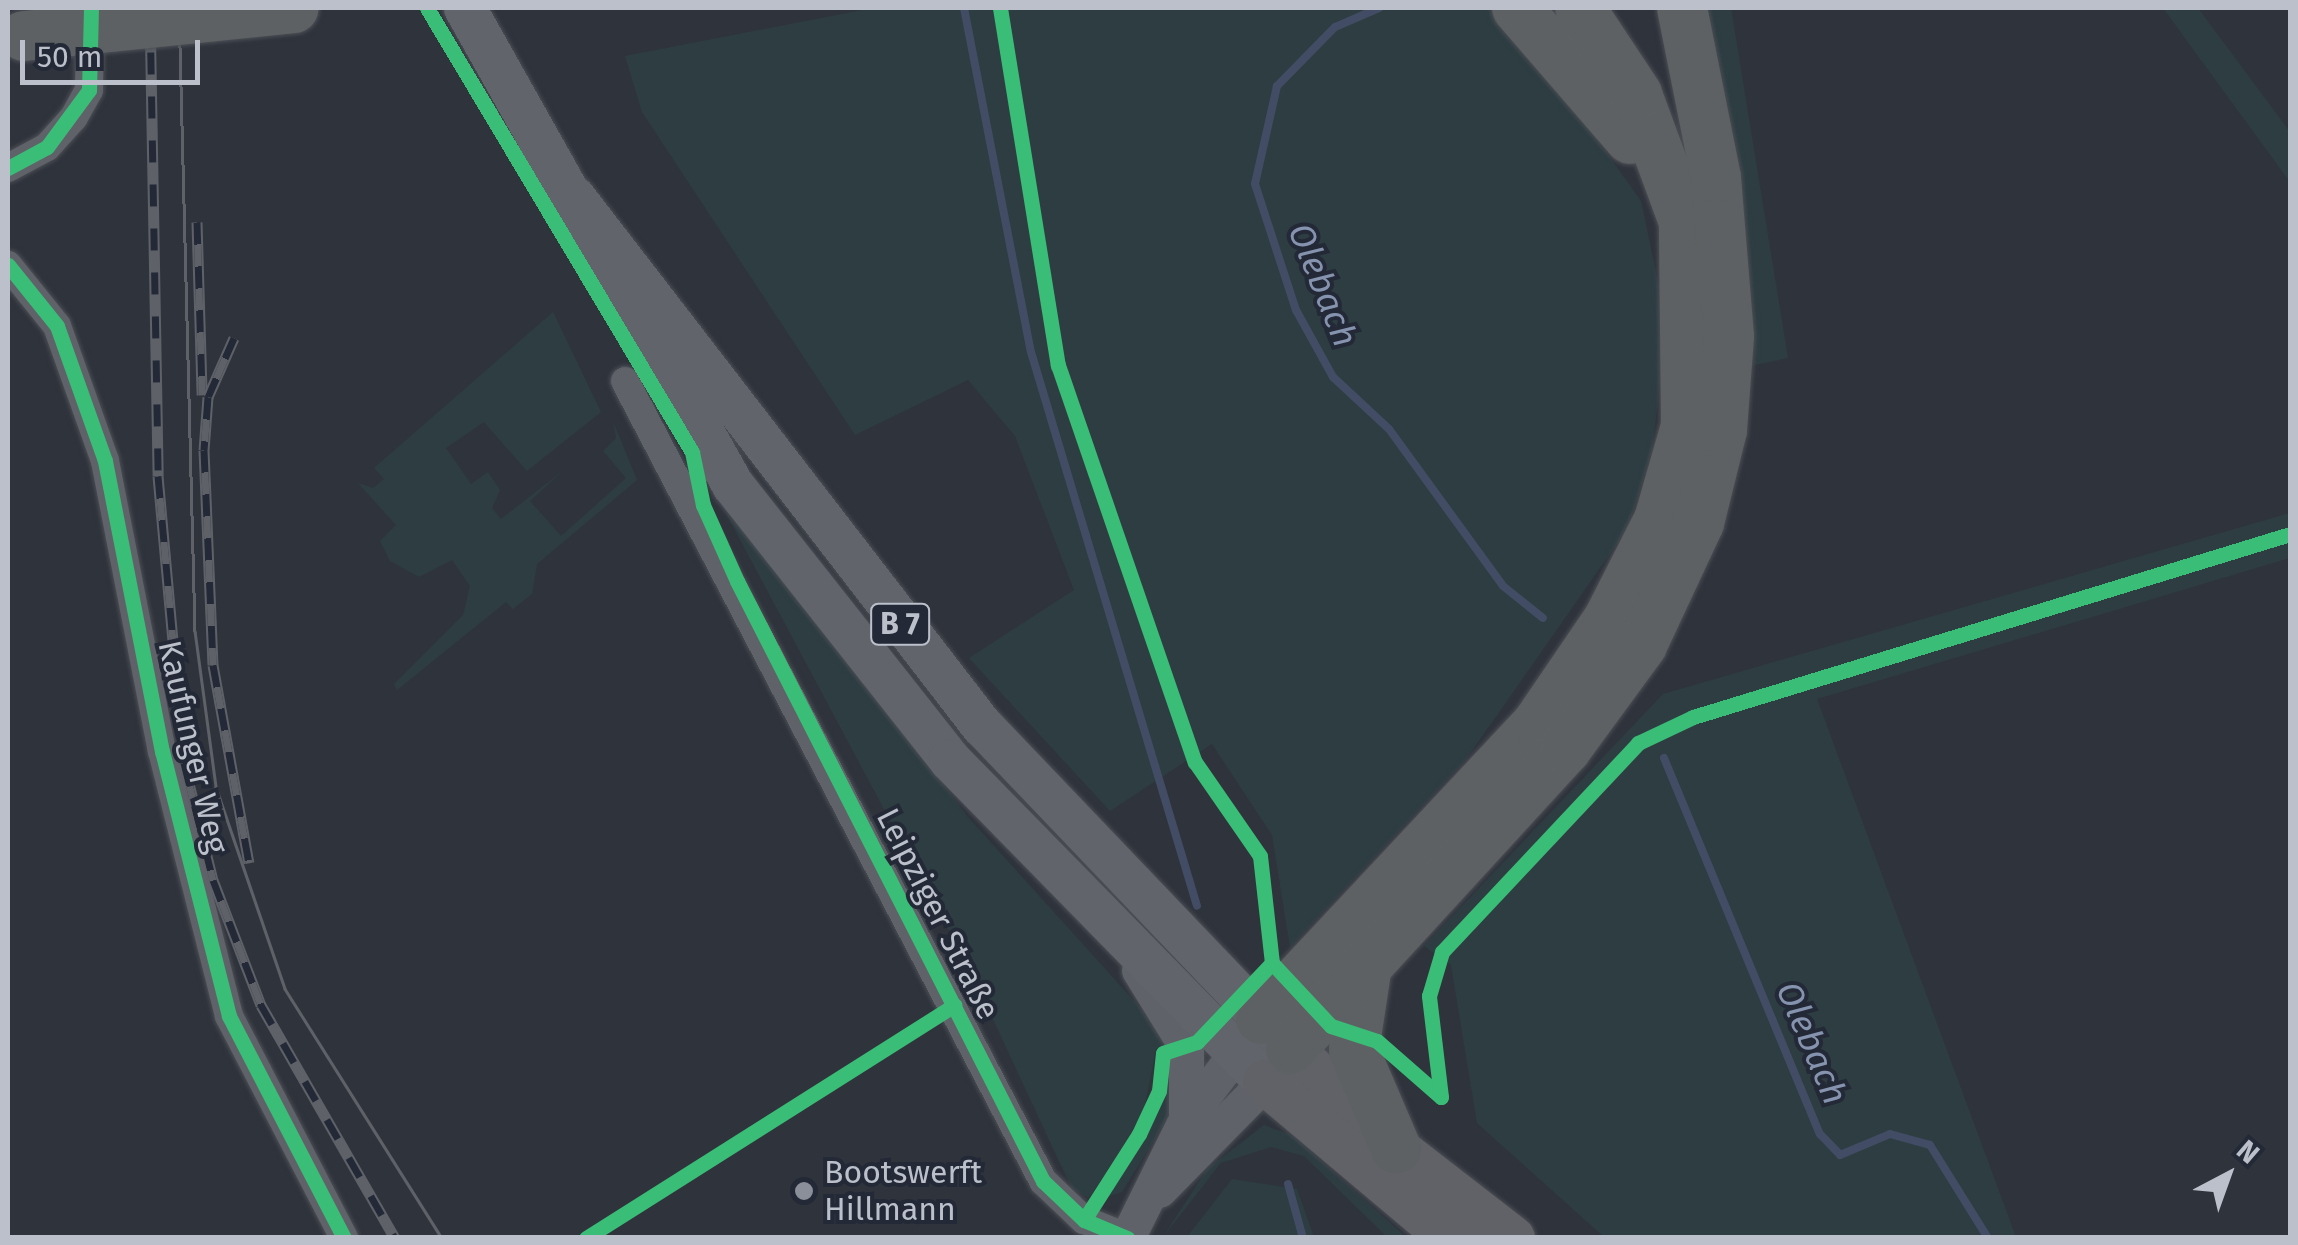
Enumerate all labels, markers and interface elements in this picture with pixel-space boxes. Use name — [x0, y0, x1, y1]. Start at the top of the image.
scale bar — [25, 20, 205, 82]
text: 50 m — [37, 39, 102, 75]
water label: Olebach — [1279, 217, 1367, 353]
road number: B 7 — [870, 599, 930, 649]
street label: Kaufunger Weg — [150, 637, 236, 857]
street label: Leipziger Straße — [868, 802, 1008, 1026]
water label: Olebach — [1767, 975, 1857, 1111]
north arrow — [2178, 1125, 2278, 1225]
text: N — [2230, 1133, 2266, 1171]
place label: Bootswerft Hillmann — [824, 1154, 982, 1229]
marker: Bootswerft Hillmann — [793, 1180, 815, 1202]

